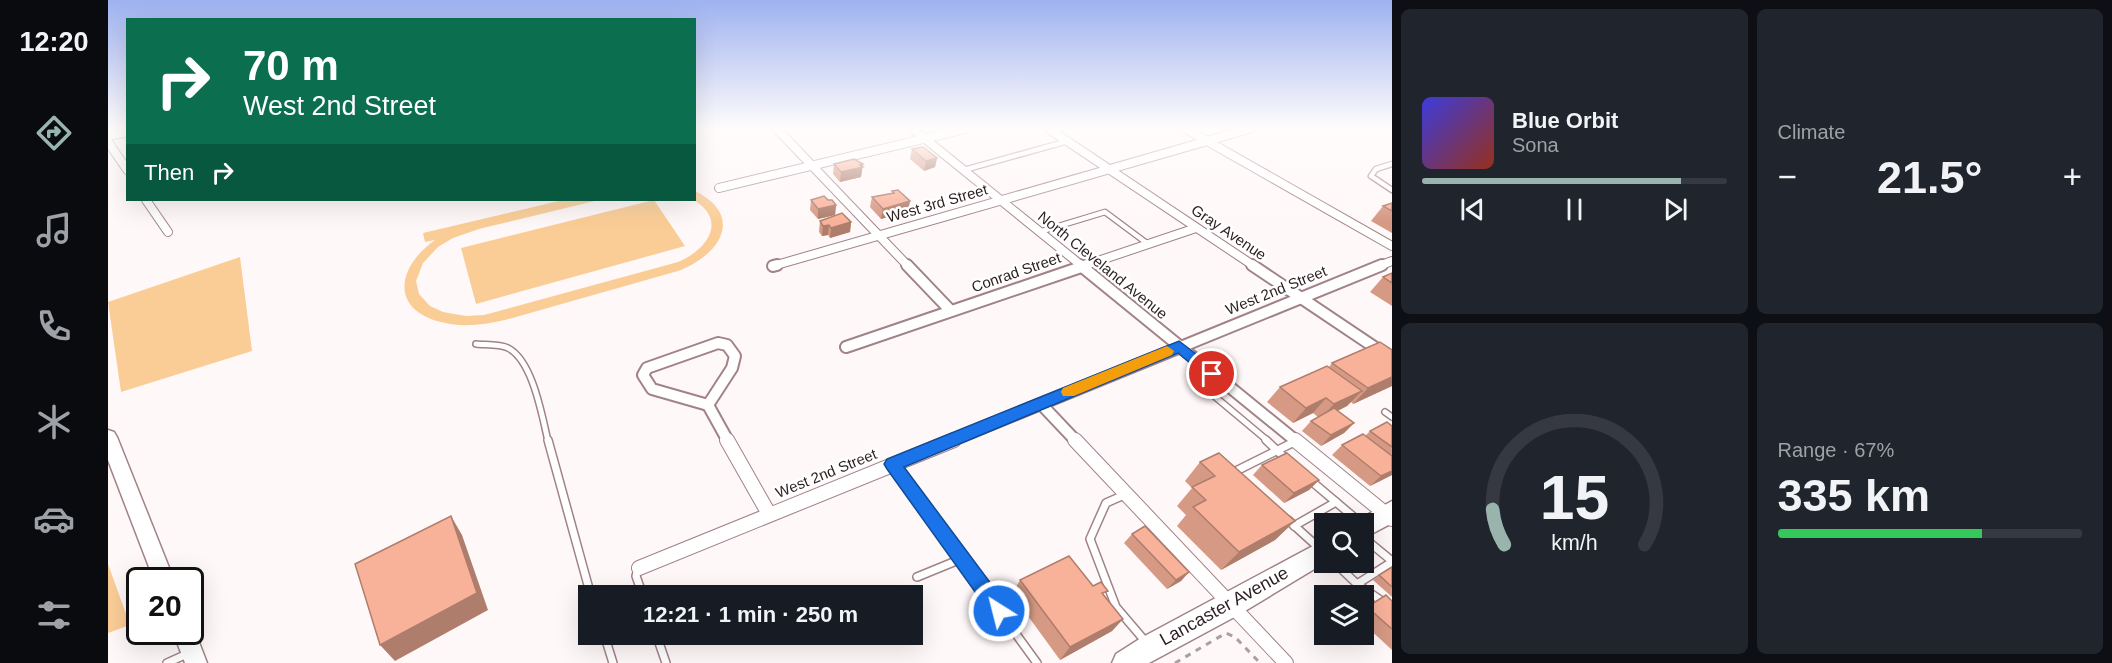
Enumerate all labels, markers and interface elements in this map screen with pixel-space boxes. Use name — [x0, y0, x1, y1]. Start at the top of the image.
text: 12:20 — [19, 27, 89, 57]
icon: right — [144, 42, 222, 120]
text: 70 m — [243, 42, 339, 89]
text: West 2nd Street — [243, 91, 436, 121]
text: Blue Orbit — [1512, 108, 1618, 133]
icon: directions — [33, 112, 75, 154]
text: Climate — [1778, 121, 1845, 143]
text: Sona — [1512, 134, 1559, 156]
text: 21.5° — [1877, 152, 1983, 203]
icon: right — [206, 156, 239, 189]
text: − — [1778, 158, 1797, 195]
text: + — [2063, 158, 2082, 195]
text: Then — [144, 160, 194, 185]
street label: West 3rd Street — [885, 180, 990, 225]
icon: previous — [1456, 193, 1489, 226]
icon: pause — [1558, 193, 1591, 226]
icon: next — [1659, 193, 1692, 226]
street label: Gray Avenue — [1188, 201, 1270, 263]
street label: North Cleveland Avenue — [1035, 208, 1171, 322]
icon: music — [33, 209, 75, 251]
street label: Conrad Street — [969, 248, 1064, 295]
street label: West 2nd Street — [1223, 262, 1330, 318]
icon: phone — [33, 305, 75, 347]
pin — [1186, 348, 1237, 399]
icon: arrive — [1195, 357, 1228, 390]
icon: climate — [33, 401, 75, 443]
text: Range · 67% — [1778, 439, 1894, 461]
street label: West 2nd Street — [773, 445, 880, 501]
text: 15 — [1540, 463, 1609, 532]
text: 335 km — [1778, 470, 1930, 521]
icon: car — [33, 498, 75, 540]
map controls — [1314, 513, 1374, 645]
button: search — [1314, 513, 1374, 573]
text: km/h — [1551, 532, 1597, 556]
street label: Lancaster Avenue — [1156, 562, 1292, 650]
speed limit sign: 20 — [126, 567, 204, 645]
position arrow — [967, 579, 1031, 643]
button: layers — [1314, 585, 1374, 645]
icon: filters — [33, 594, 75, 636]
text: 12:21 · 1 min · 250 m — [643, 602, 858, 627]

